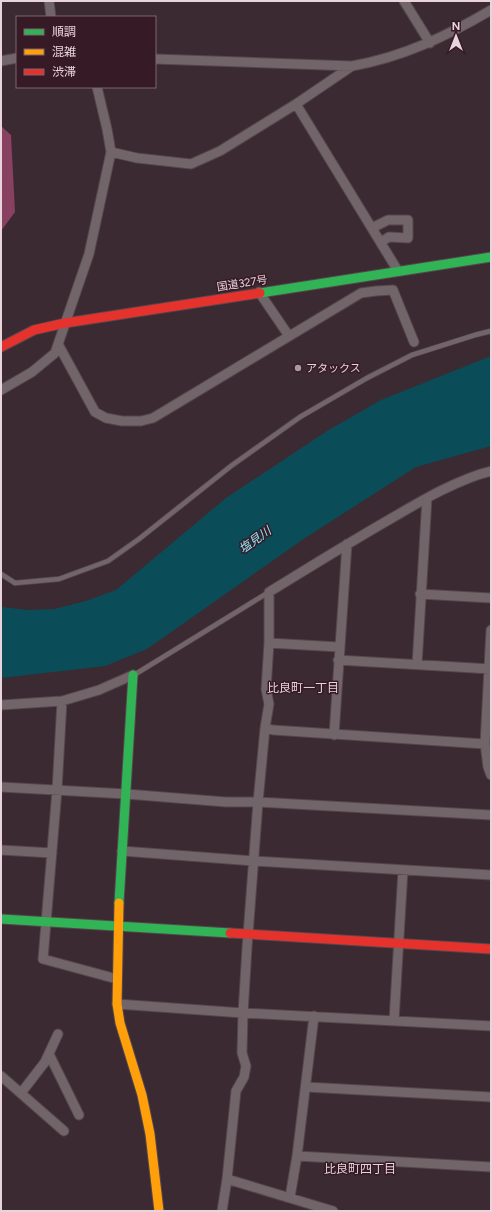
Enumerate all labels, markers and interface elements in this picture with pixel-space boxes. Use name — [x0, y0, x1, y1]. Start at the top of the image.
legend — [16, 16, 156, 88]
north arrow — [436, 16, 476, 56]
text: N — [452, 20, 460, 33]
text: 順調 — [52, 25, 76, 39]
text: 混雑 — [52, 45, 76, 59]
text: 渋滞 — [52, 65, 76, 79]
street label: 国道327号 — [216, 273, 268, 294]
place label: アタックス — [306, 362, 361, 375]
marker: アタックス — [293, 363, 303, 373]
water label: 塩見川 — [236, 523, 275, 556]
district label: 比良町一丁目 — [267, 681, 339, 695]
district label: 比良町四丁目 — [324, 1162, 396, 1176]

